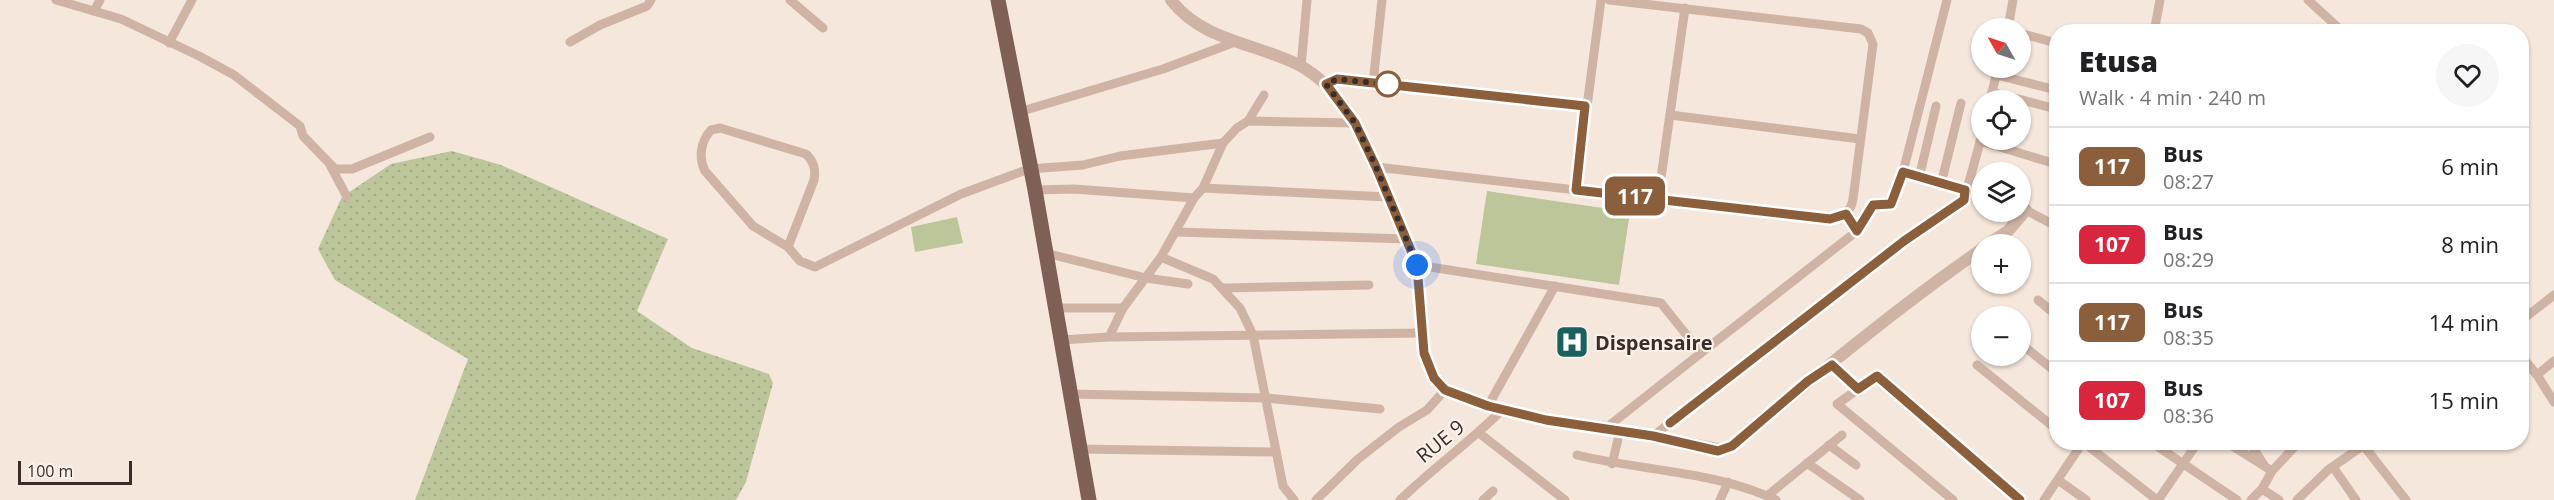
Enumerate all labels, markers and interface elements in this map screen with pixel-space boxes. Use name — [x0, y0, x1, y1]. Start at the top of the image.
north arrow — [1971, 18, 2031, 78]
map controls — [1971, 18, 2031, 366]
text: Etusa — [2079, 42, 2158, 80]
button: heart — [2436, 44, 2499, 107]
unlabelled marker — [1375, 71, 1401, 97]
text: Walk · 4 min · 240 m — [2079, 84, 2266, 111]
button: locate — [1971, 90, 2031, 150]
text: Bus — [2163, 138, 2203, 168]
text: 6 min — [2441, 151, 2499, 181]
text: 117 — [2094, 152, 2130, 180]
button: layers — [1971, 162, 2031, 222]
text: 08:27 — [2163, 168, 2214, 195]
line badge: 117 — [1600, 176, 1670, 216]
text: 117 — [1617, 182, 1653, 210]
text: Bus — [2163, 216, 2203, 246]
text: 8 min — [2441, 229, 2499, 259]
text: 107 — [2094, 230, 2130, 258]
button: + — [1971, 234, 2031, 294]
text: 08:29 — [2163, 246, 2214, 273]
your location — [1402, 250, 1432, 280]
text: Bus — [2163, 294, 2203, 324]
button: − — [1971, 306, 2031, 366]
text: 14 min — [2429, 307, 2499, 337]
text: 117 — [2094, 308, 2130, 336]
hospital icon: Dispensaire — [1554, 324, 1590, 360]
text: 08:35 — [2163, 324, 2214, 351]
place label: Dispensaire — [1595, 329, 1713, 356]
text: Bus — [2163, 372, 2203, 402]
text: 15 min — [2429, 385, 2499, 415]
text: 107 — [2094, 386, 2130, 414]
text: 08:36 — [2163, 402, 2214, 429]
street label: RUE 9 — [1410, 413, 1470, 469]
scale bar — [18, 458, 132, 486]
text: 100 m — [27, 460, 73, 482]

